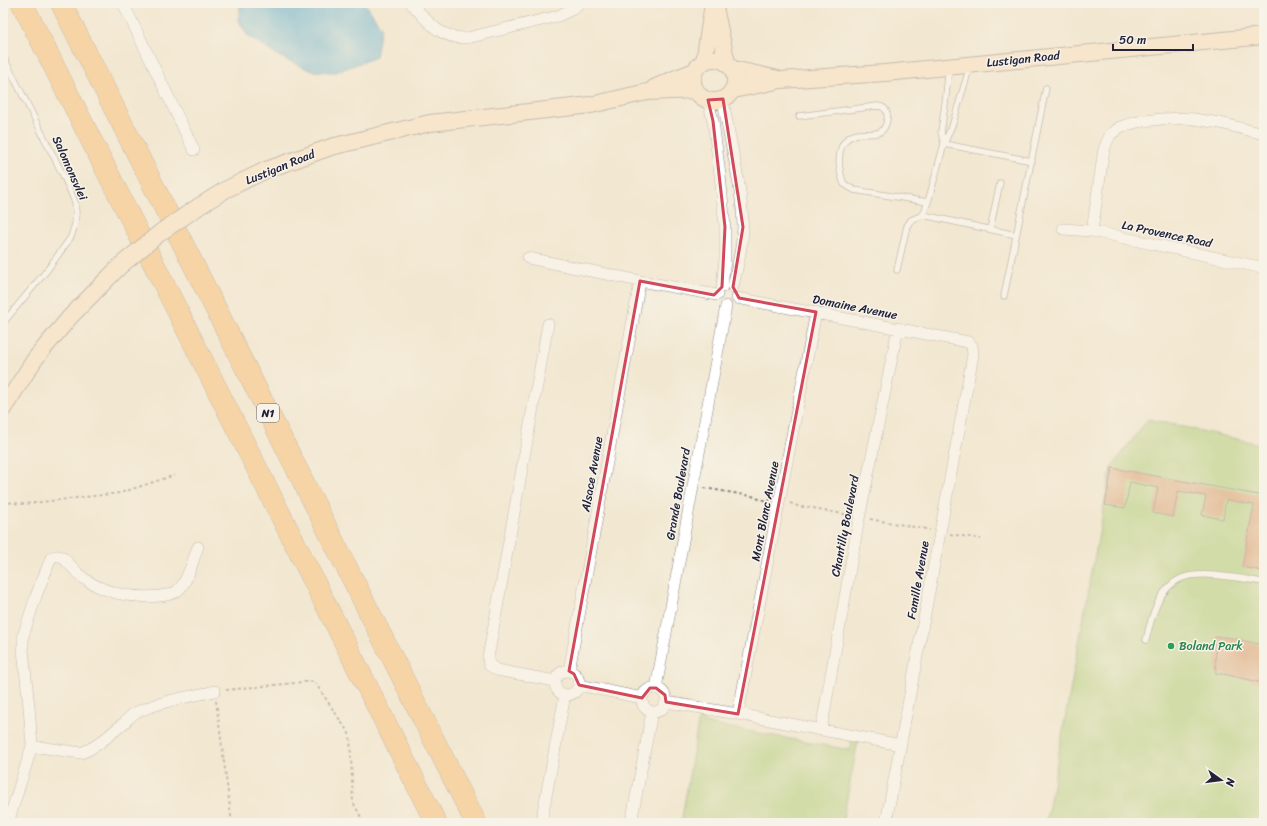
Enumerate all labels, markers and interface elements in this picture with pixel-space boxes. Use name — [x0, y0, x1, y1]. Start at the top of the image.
scale bar — [1113, 26, 1193, 52]
text: 50 m — [1119, 29, 1146, 51]
street label: Lustigan Road — [985, 44, 1061, 74]
street label: Salomonsvlei — [46, 132, 94, 205]
street label: Lustigan Road — [242, 143, 319, 191]
street label: La Provence Road — [1120, 214, 1215, 254]
street label: Domaine Avenue — [811, 288, 899, 326]
road number: N1 — [257, 404, 279, 422]
street label: Alsace Avenue — [574, 434, 609, 515]
street label: Grande Boulevard — [659, 445, 697, 542]
street label: Mont Blanc Avenue — [744, 459, 786, 563]
street label: Chantilly Boulevard — [824, 472, 866, 579]
street label: Famille Avenue — [900, 539, 936, 621]
place label: Boland Park — [1179, 635, 1243, 657]
marker: Boland Park — [1166, 641, 1176, 651]
north arrow — [1201, 760, 1241, 800]
text: N — [1220, 775, 1241, 789]

